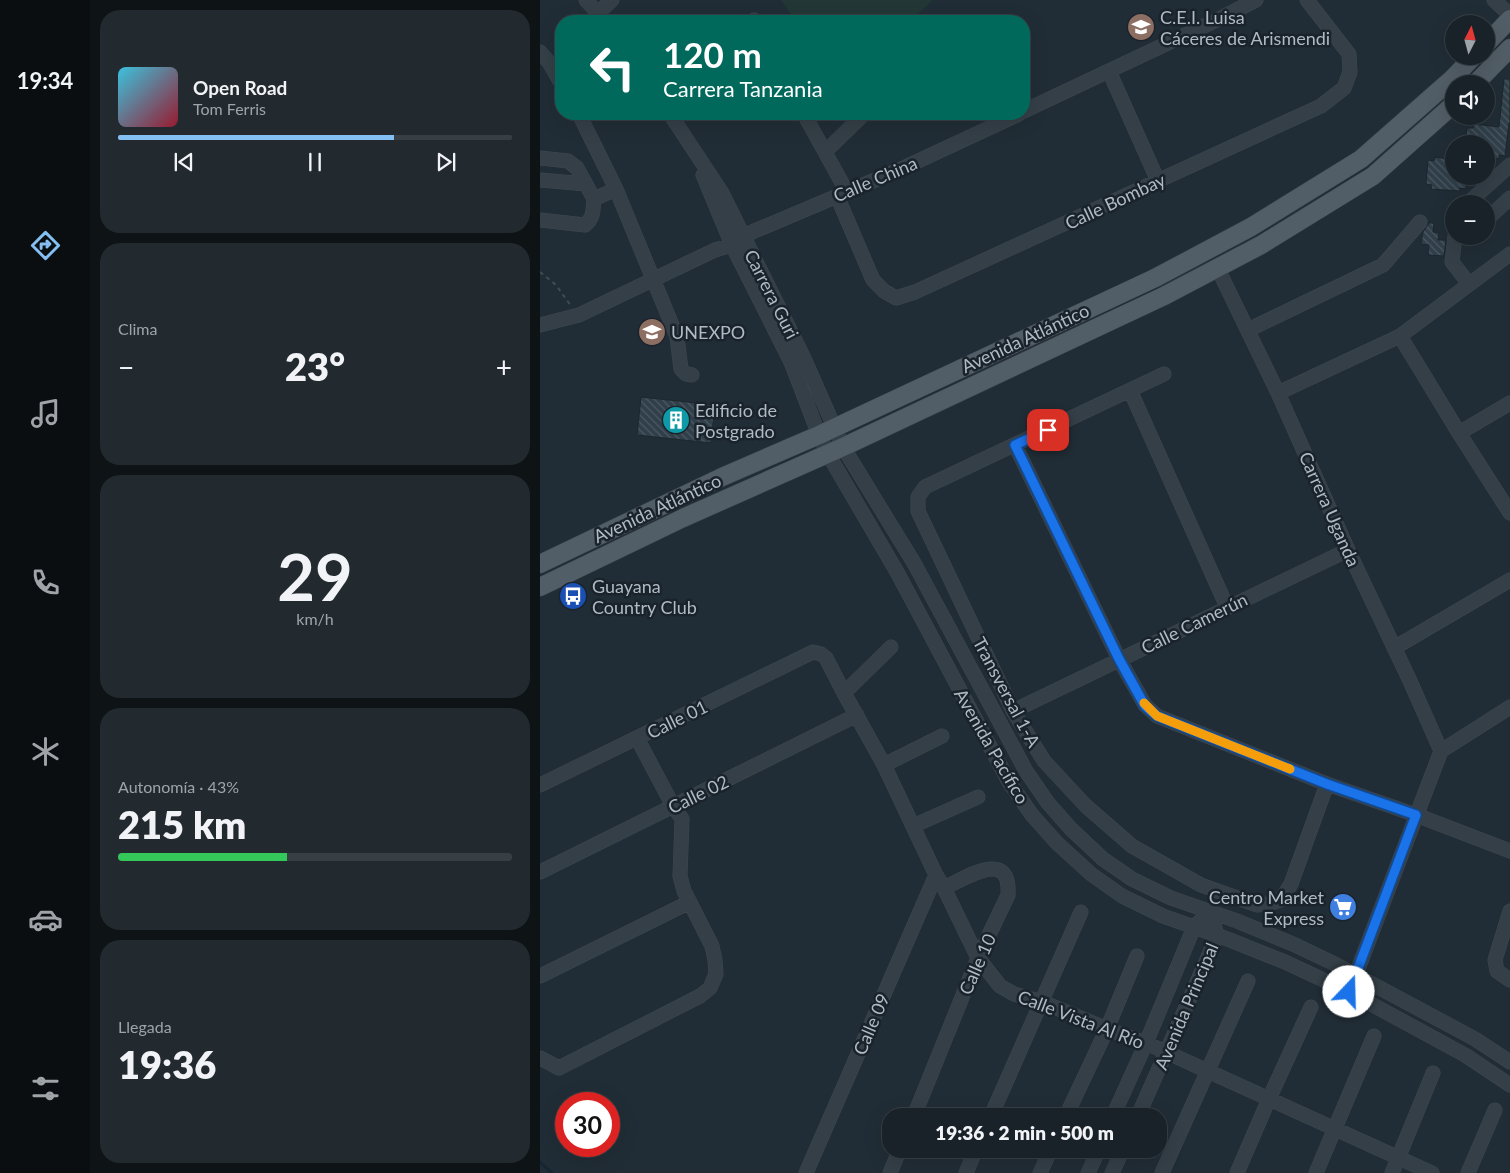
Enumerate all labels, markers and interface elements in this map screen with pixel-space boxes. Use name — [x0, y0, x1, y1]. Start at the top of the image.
place label: C.E.I. Luisa Cáceres de Arismendi — [1160, 6, 1330, 49]
school or university icon: C.E.I. Luisa Cáceres de Arismendi — [1126, 12, 1156, 42]
north arrow — [1445, 15, 1495, 65]
map controls — [1445, 15, 1495, 245]
text: 120 m — [663, 33, 762, 75]
icon: left — [580, 35, 645, 100]
text: 19:34 — [17, 67, 73, 94]
text: Carrera Tanzania — [663, 75, 823, 102]
button: sound — [1445, 75, 1495, 125]
text: Open Road — [193, 76, 287, 99]
text: Tom Ferris — [193, 99, 266, 118]
button: + — [1445, 135, 1495, 185]
icon: previous — [170, 148, 198, 176]
icon: pause — [301, 148, 329, 176]
icon: next — [432, 148, 460, 176]
street label: Calle China — [830, 151, 920, 207]
street label: Calle Bombay — [1061, 168, 1169, 234]
button: − — [1445, 195, 1495, 245]
icon: directions — [28, 228, 63, 263]
street label: Carrera Guri — [740, 246, 804, 342]
street label: Avenida Atlántico — [958, 299, 1092, 377]
school or university icon: UNEXPO — [637, 317, 667, 347]
text: Clima — [118, 319, 157, 338]
place label: UNEXPO — [671, 321, 745, 343]
text: 23° — [285, 343, 345, 389]
text: − — [118, 350, 134, 384]
text: + — [496, 350, 512, 384]
icon: music — [28, 396, 63, 431]
place label: Edificio de Postgrado — [695, 399, 777, 442]
building icon: Edificio de Postgrado — [661, 405, 691, 435]
pin — [1027, 409, 1069, 451]
icon: arrive — [1034, 416, 1062, 444]
street label: Carrera Uganda — [1295, 448, 1365, 570]
street label: Avenida Atlántico — [590, 469, 724, 547]
text: 29 — [277, 537, 353, 615]
icon: phone — [28, 565, 63, 600]
place label: Guayana Country Club — [592, 575, 697, 618]
bus stop icon: Guayana Country Club — [558, 581, 588, 611]
street label: Calle Camerún — [1137, 588, 1251, 658]
text: km/h — [296, 609, 334, 628]
street label: Transversal 1-A — [969, 633, 1046, 752]
street label: Avenida Pacífico — [950, 684, 1034, 808]
street label: Calle 01 — [643, 695, 711, 743]
icon: climate — [28, 734, 63, 769]
street label: Calle 02 — [664, 770, 732, 818]
text: Autonomía · 43% — [118, 777, 239, 796]
text: 215 km — [118, 801, 246, 847]
place label: Centro Market Express — [1209, 886, 1325, 929]
supermarket icon: Centro Market Express — [1328, 892, 1358, 922]
icon: car — [28, 902, 63, 937]
street label: Calle 10 — [954, 930, 1000, 998]
street label: Avenida Principal — [1149, 939, 1223, 1073]
position arrow — [1322, 965, 1374, 1017]
street label: Calle Vista Al Río — [1015, 985, 1147, 1053]
street label: Calle 09 — [848, 990, 894, 1058]
text: Llegada — [118, 1017, 172, 1036]
text: 19:36 — [118, 1041, 216, 1087]
icon: filters — [28, 1071, 63, 1106]
speed limit sign: 30 — [555, 1092, 620, 1157]
text: 19:36 · 2 min · 500 m — [935, 1121, 1114, 1144]

